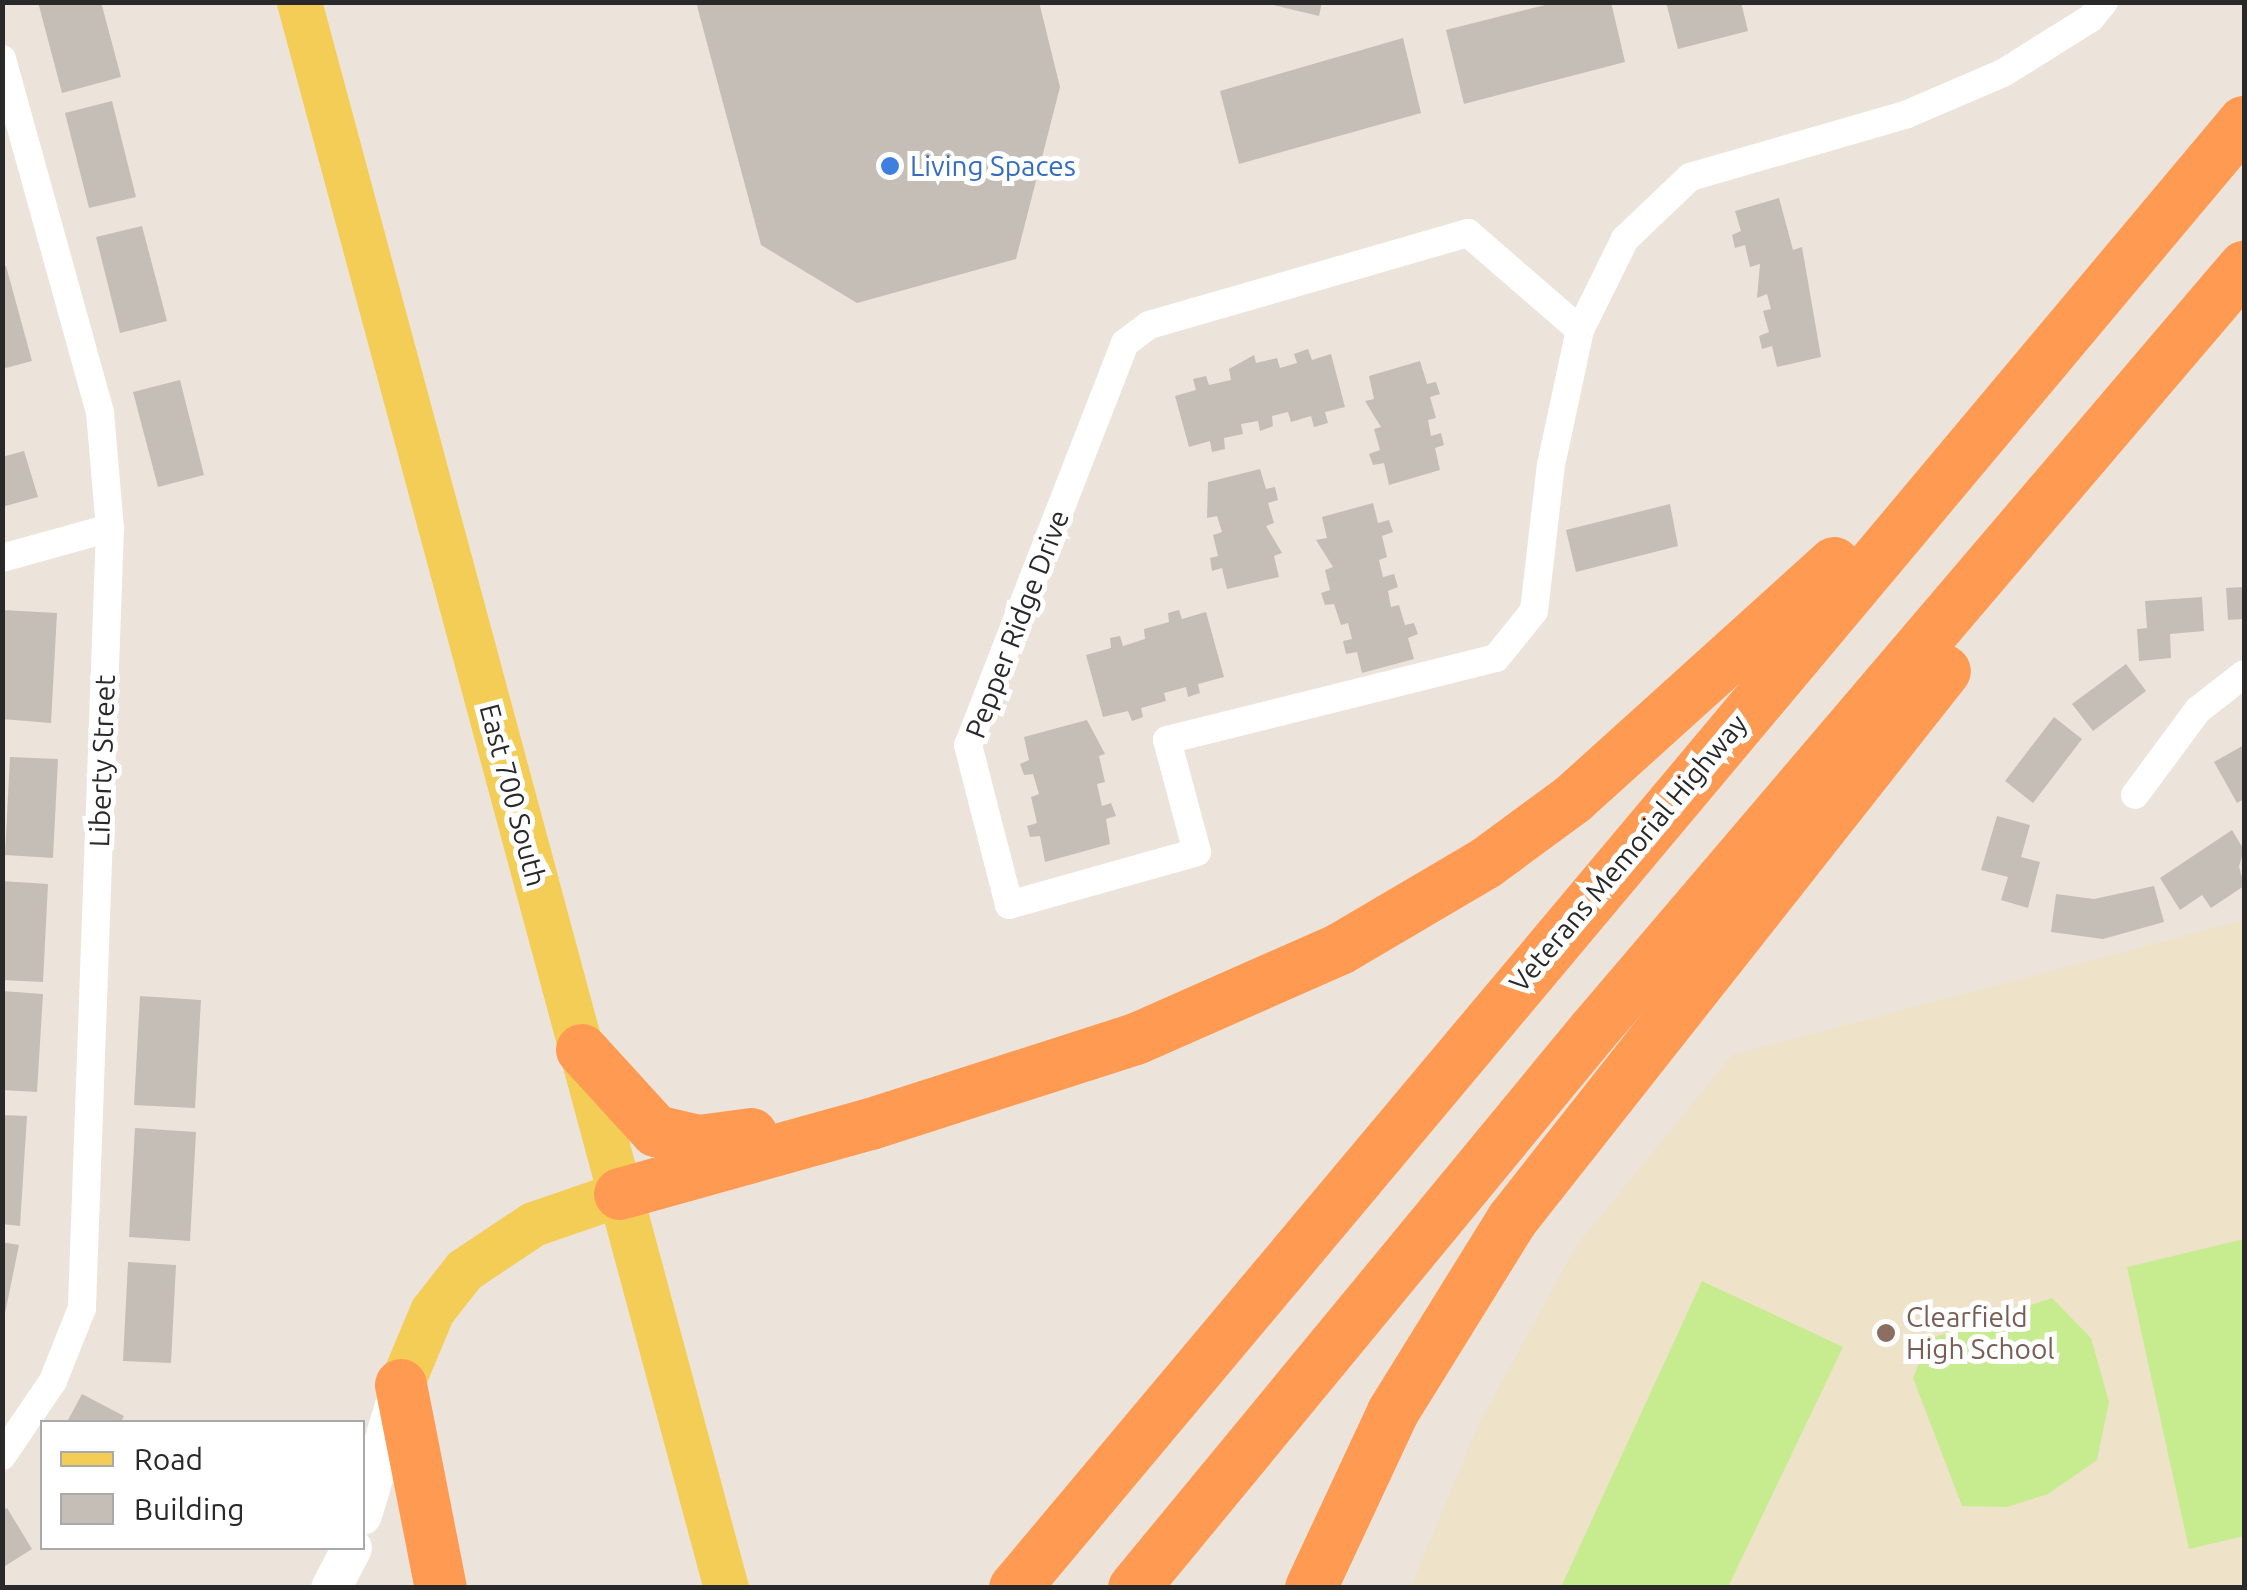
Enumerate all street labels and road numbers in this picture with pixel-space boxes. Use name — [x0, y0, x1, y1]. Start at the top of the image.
street label: Pepper Ridge Drive — [958, 505, 1076, 743]
street label: Liberty Street — [82, 674, 122, 848]
street label: East 700 South — [473, 700, 553, 890]
street label: Veterans Memorial Highway — [1502, 707, 1754, 999]

